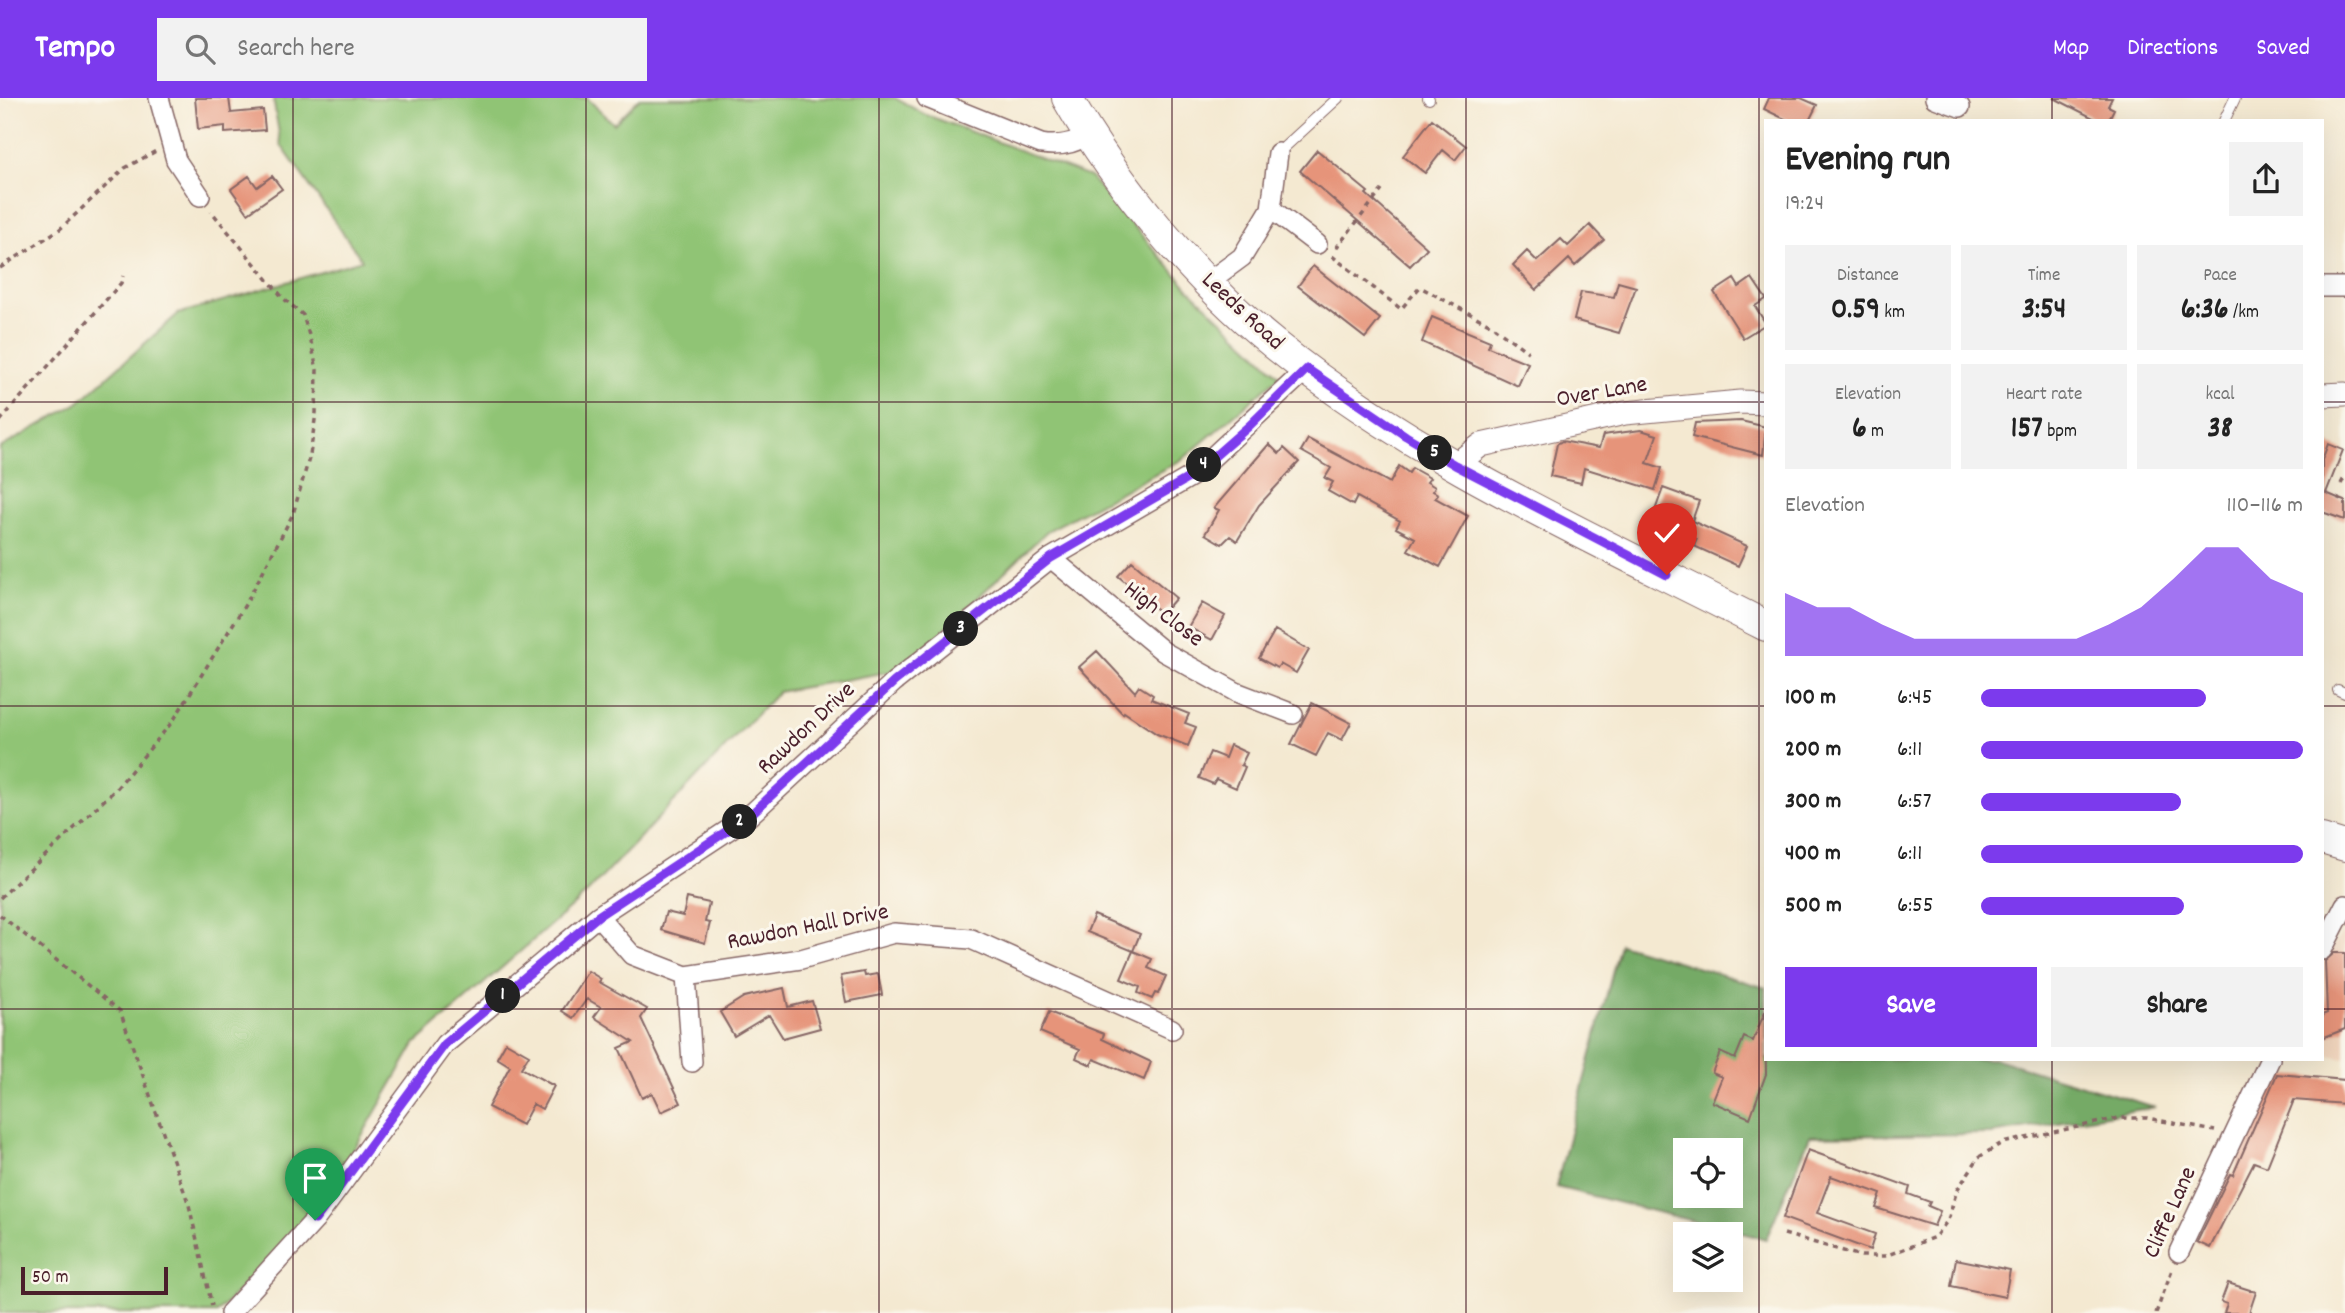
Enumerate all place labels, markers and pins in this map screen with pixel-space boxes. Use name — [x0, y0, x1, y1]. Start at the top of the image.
pin: 5 — [1418, 436, 1452, 470]
pin: 4 — [1186, 448, 1222, 482]
pin — [1637, 503, 1697, 575]
pin: 3 — [944, 612, 978, 646]
pin: 2 — [722, 804, 758, 840]
pin: 1 — [486, 978, 520, 1014]
pin — [285, 1148, 345, 1220]

